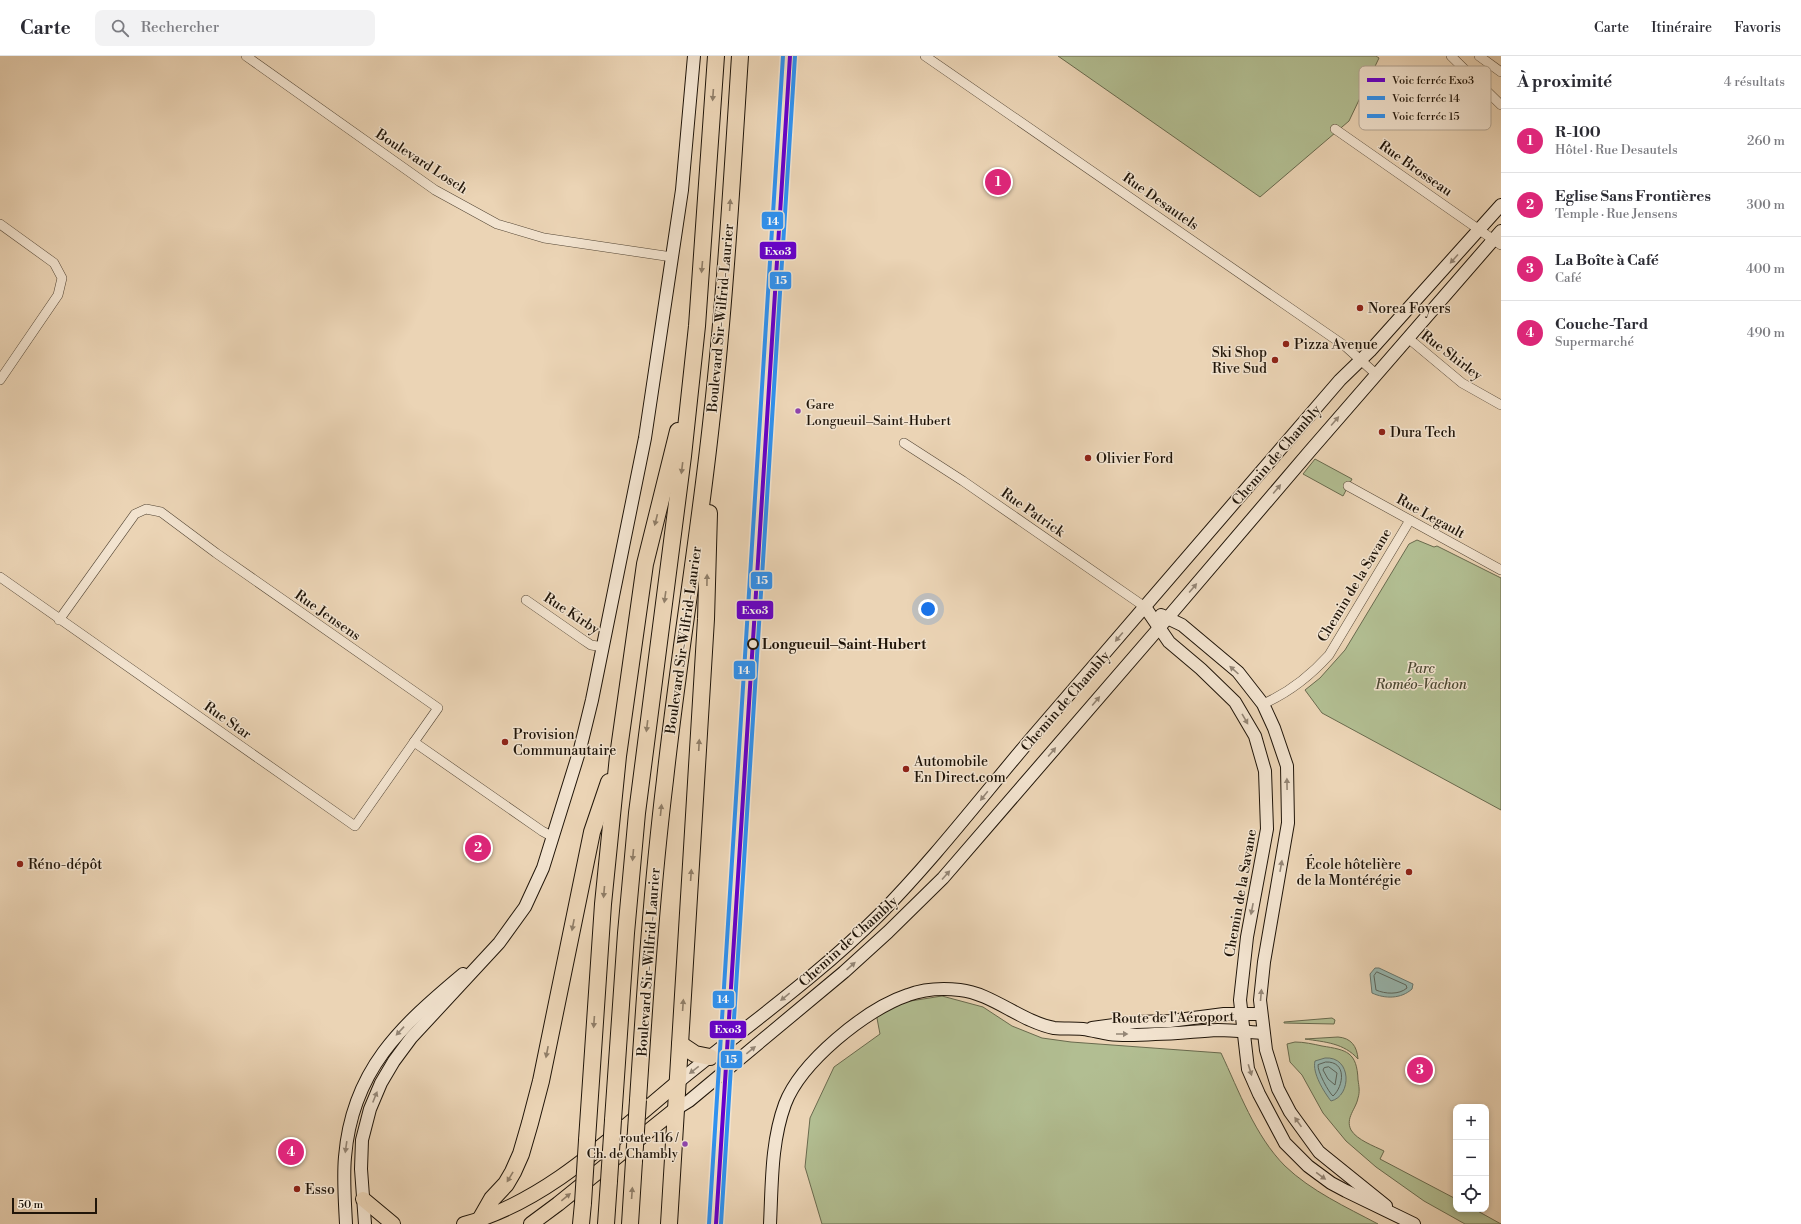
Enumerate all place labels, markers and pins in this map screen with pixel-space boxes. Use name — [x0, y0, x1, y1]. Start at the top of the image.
pin: 1 — [985, 167, 1011, 197]
place label: Norea Foyers — [1368, 300, 1451, 318]
marker: Norea Foyers — [1355, 303, 1365, 313]
place label: Pizza Avenue — [1294, 336, 1378, 354]
marker: Pizza Avenue — [1281, 339, 1291, 349]
place label: Ski Shop Rive Sud — [1212, 344, 1267, 378]
marker: Ski Shop Rive Sud — [1270, 355, 1280, 365]
place label: Gare Longueuil–Saint-Hubert — [806, 397, 952, 429]
marker: Gare Longueuil–Saint-Hubert — [793, 406, 803, 416]
place label: Dura Tech — [1390, 424, 1456, 442]
marker: Dura Tech — [1377, 427, 1387, 437]
place label: Olivier Ford — [1096, 450, 1173, 468]
marker: Olivier Ford — [1083, 453, 1093, 463]
place label: Longueuil–Saint-Hubert — [762, 636, 927, 654]
marker: Longueuil–Saint-Hubert — [747, 638, 759, 650]
place label: Provision Communautaire — [513, 726, 616, 760]
marker: Provision Communautaire — [500, 737, 510, 747]
place label: Automobile En Direct.com — [913, 753, 1006, 787]
marker: Automobile En Direct.com — [901, 764, 911, 774]
pin: 2 — [465, 833, 491, 863]
place label: École hôtelière de la Montérégie — [1297, 854, 1401, 890]
place label: Réno-dépôt — [28, 856, 102, 874]
marker: Réno-dépôt — [15, 859, 25, 869]
marker: École hôtelière de la Montérégie — [1404, 867, 1414, 877]
pin: 3 — [1407, 1055, 1433, 1085]
place label: route 116 / Ch. de Chambly — [587, 1130, 680, 1162]
pin: 4 — [278, 1137, 304, 1167]
marker: route 116 / Ch. de Chambly — [680, 1139, 690, 1149]
place label: Esso — [305, 1181, 335, 1199]
marker: Esso — [292, 1184, 302, 1194]

